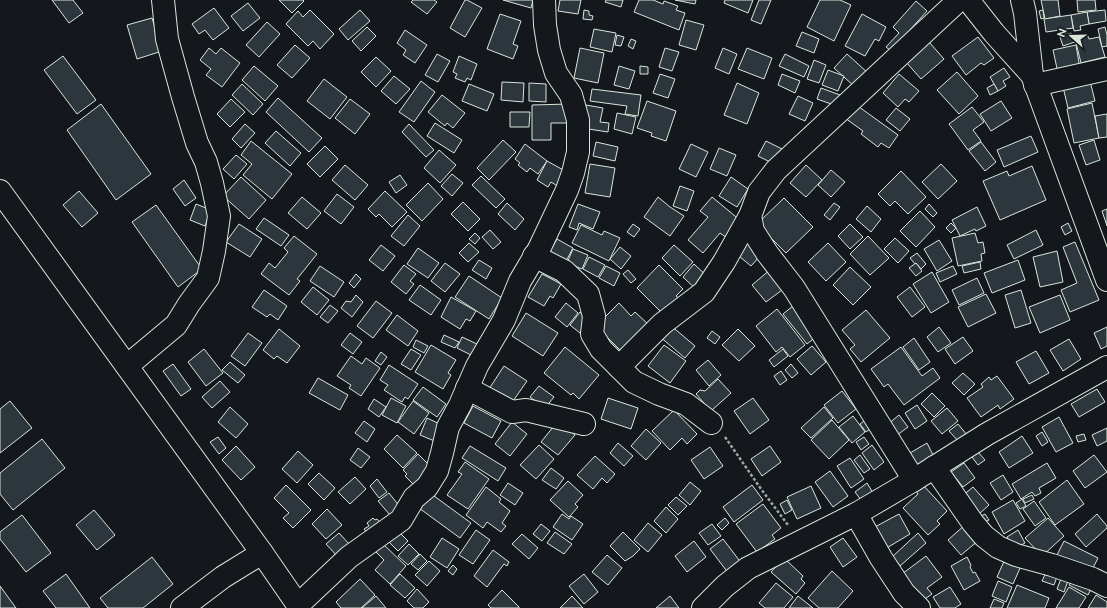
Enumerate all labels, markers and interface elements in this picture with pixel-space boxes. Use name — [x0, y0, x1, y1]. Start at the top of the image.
north arrow — [1051, 16, 1091, 56]
text: N — [1055, 27, 1070, 39]

